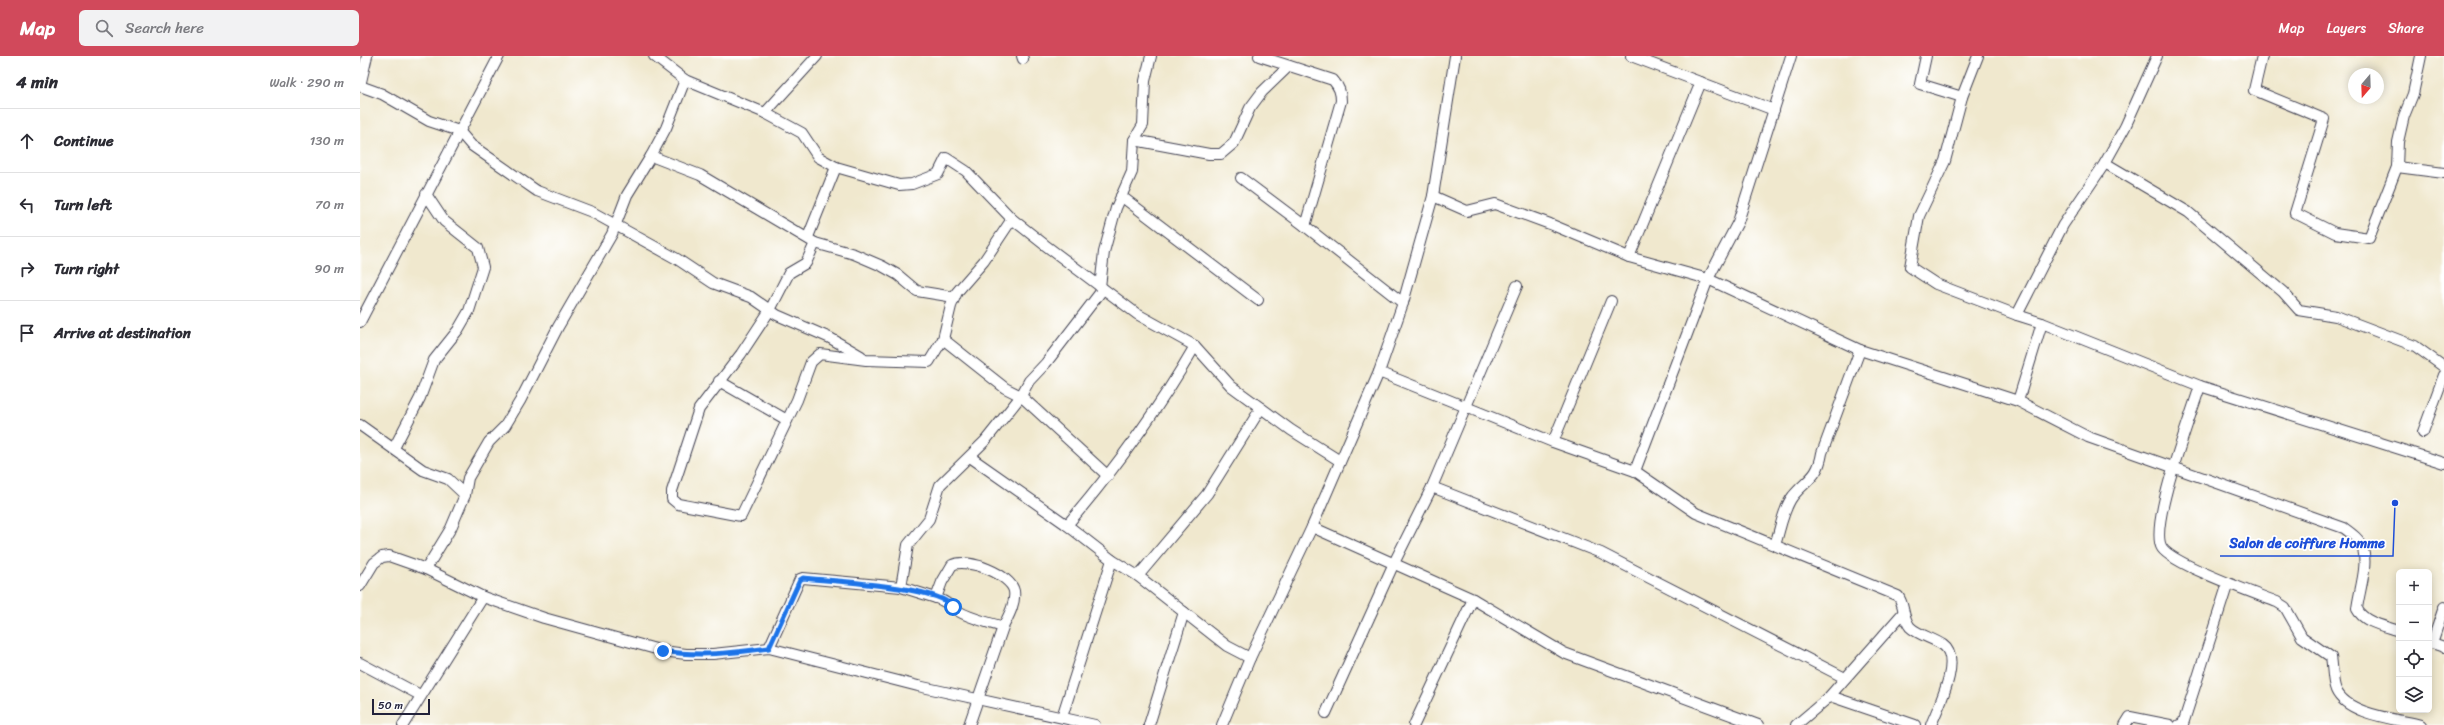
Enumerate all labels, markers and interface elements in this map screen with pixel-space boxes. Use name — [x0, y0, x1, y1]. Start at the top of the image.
search box — [79, 10, 359, 46]
text: Map — [20, 12, 55, 45]
text: Search here — [125, 15, 204, 41]
text: Map — [2279, 16, 2304, 41]
text: Layers — [2326, 16, 2366, 41]
text: Share — [2388, 16, 2424, 41]
icon: search — [93, 17, 115, 39]
text: 4 min — [16, 67, 58, 97]
north arrow — [2348, 68, 2384, 104]
text: Walk · 290 m — [270, 71, 344, 94]
text: Continue — [54, 128, 114, 154]
text: 130 m — [310, 129, 344, 152]
icon: ahead — [16, 130, 38, 152]
text: Turn left — [54, 192, 112, 218]
text: 70 m — [315, 193, 344, 216]
icon: left — [16, 194, 38, 216]
text: Turn right — [54, 256, 119, 282]
text: 90 m — [314, 257, 344, 280]
icon: right — [16, 258, 38, 280]
text: Arrive at destination — [54, 320, 191, 346]
icon: arrive — [16, 322, 38, 344]
callout: Salon de coiffure Homme — [2220, 530, 2393, 556]
text: Salon de coiffure Homme — [2228, 531, 2385, 556]
map controls — [2396, 569, 2432, 713]
button: + — [2396, 569, 2432, 605]
route start — [944, 598, 962, 616]
button: − — [2396, 605, 2432, 641]
button: locate — [2396, 641, 2432, 677]
route end — [654, 642, 672, 660]
button: layers — [2396, 677, 2432, 713]
text: 50 m — [378, 696, 403, 715]
scale bar — [372, 697, 430, 716]

